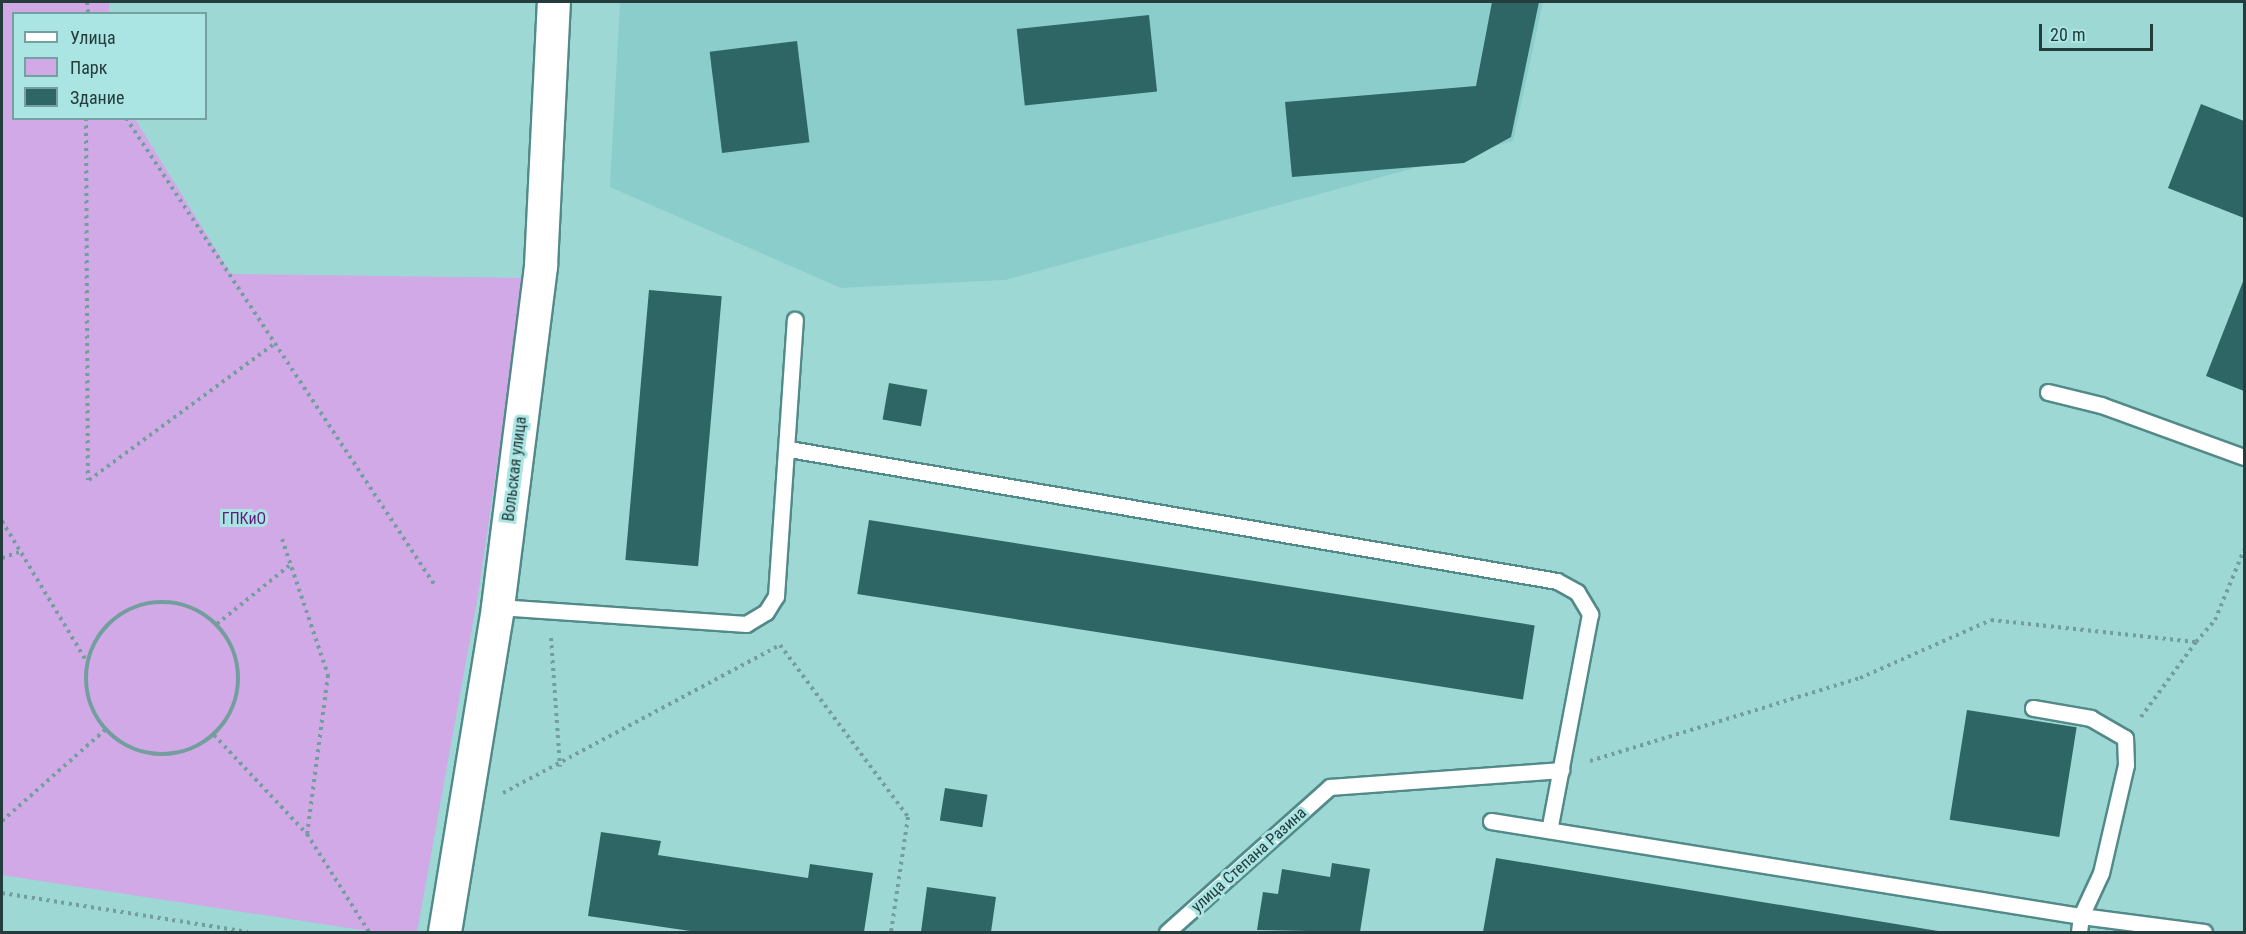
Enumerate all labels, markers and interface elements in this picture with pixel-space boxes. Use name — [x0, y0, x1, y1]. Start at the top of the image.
legend — [12, 12, 207, 120]
scale bar — [2042, 12, 2156, 50]
text: 20 m — [2050, 24, 2085, 45]
text: Улица — [70, 27, 116, 48]
text: Парк — [70, 57, 107, 78]
text: Здание — [70, 87, 124, 108]
street label: Вольская улица — [499, 416, 531, 522]
park label: ГПКиО — [222, 509, 266, 529]
street label: улица Степана Разина — [1188, 803, 1310, 917]

